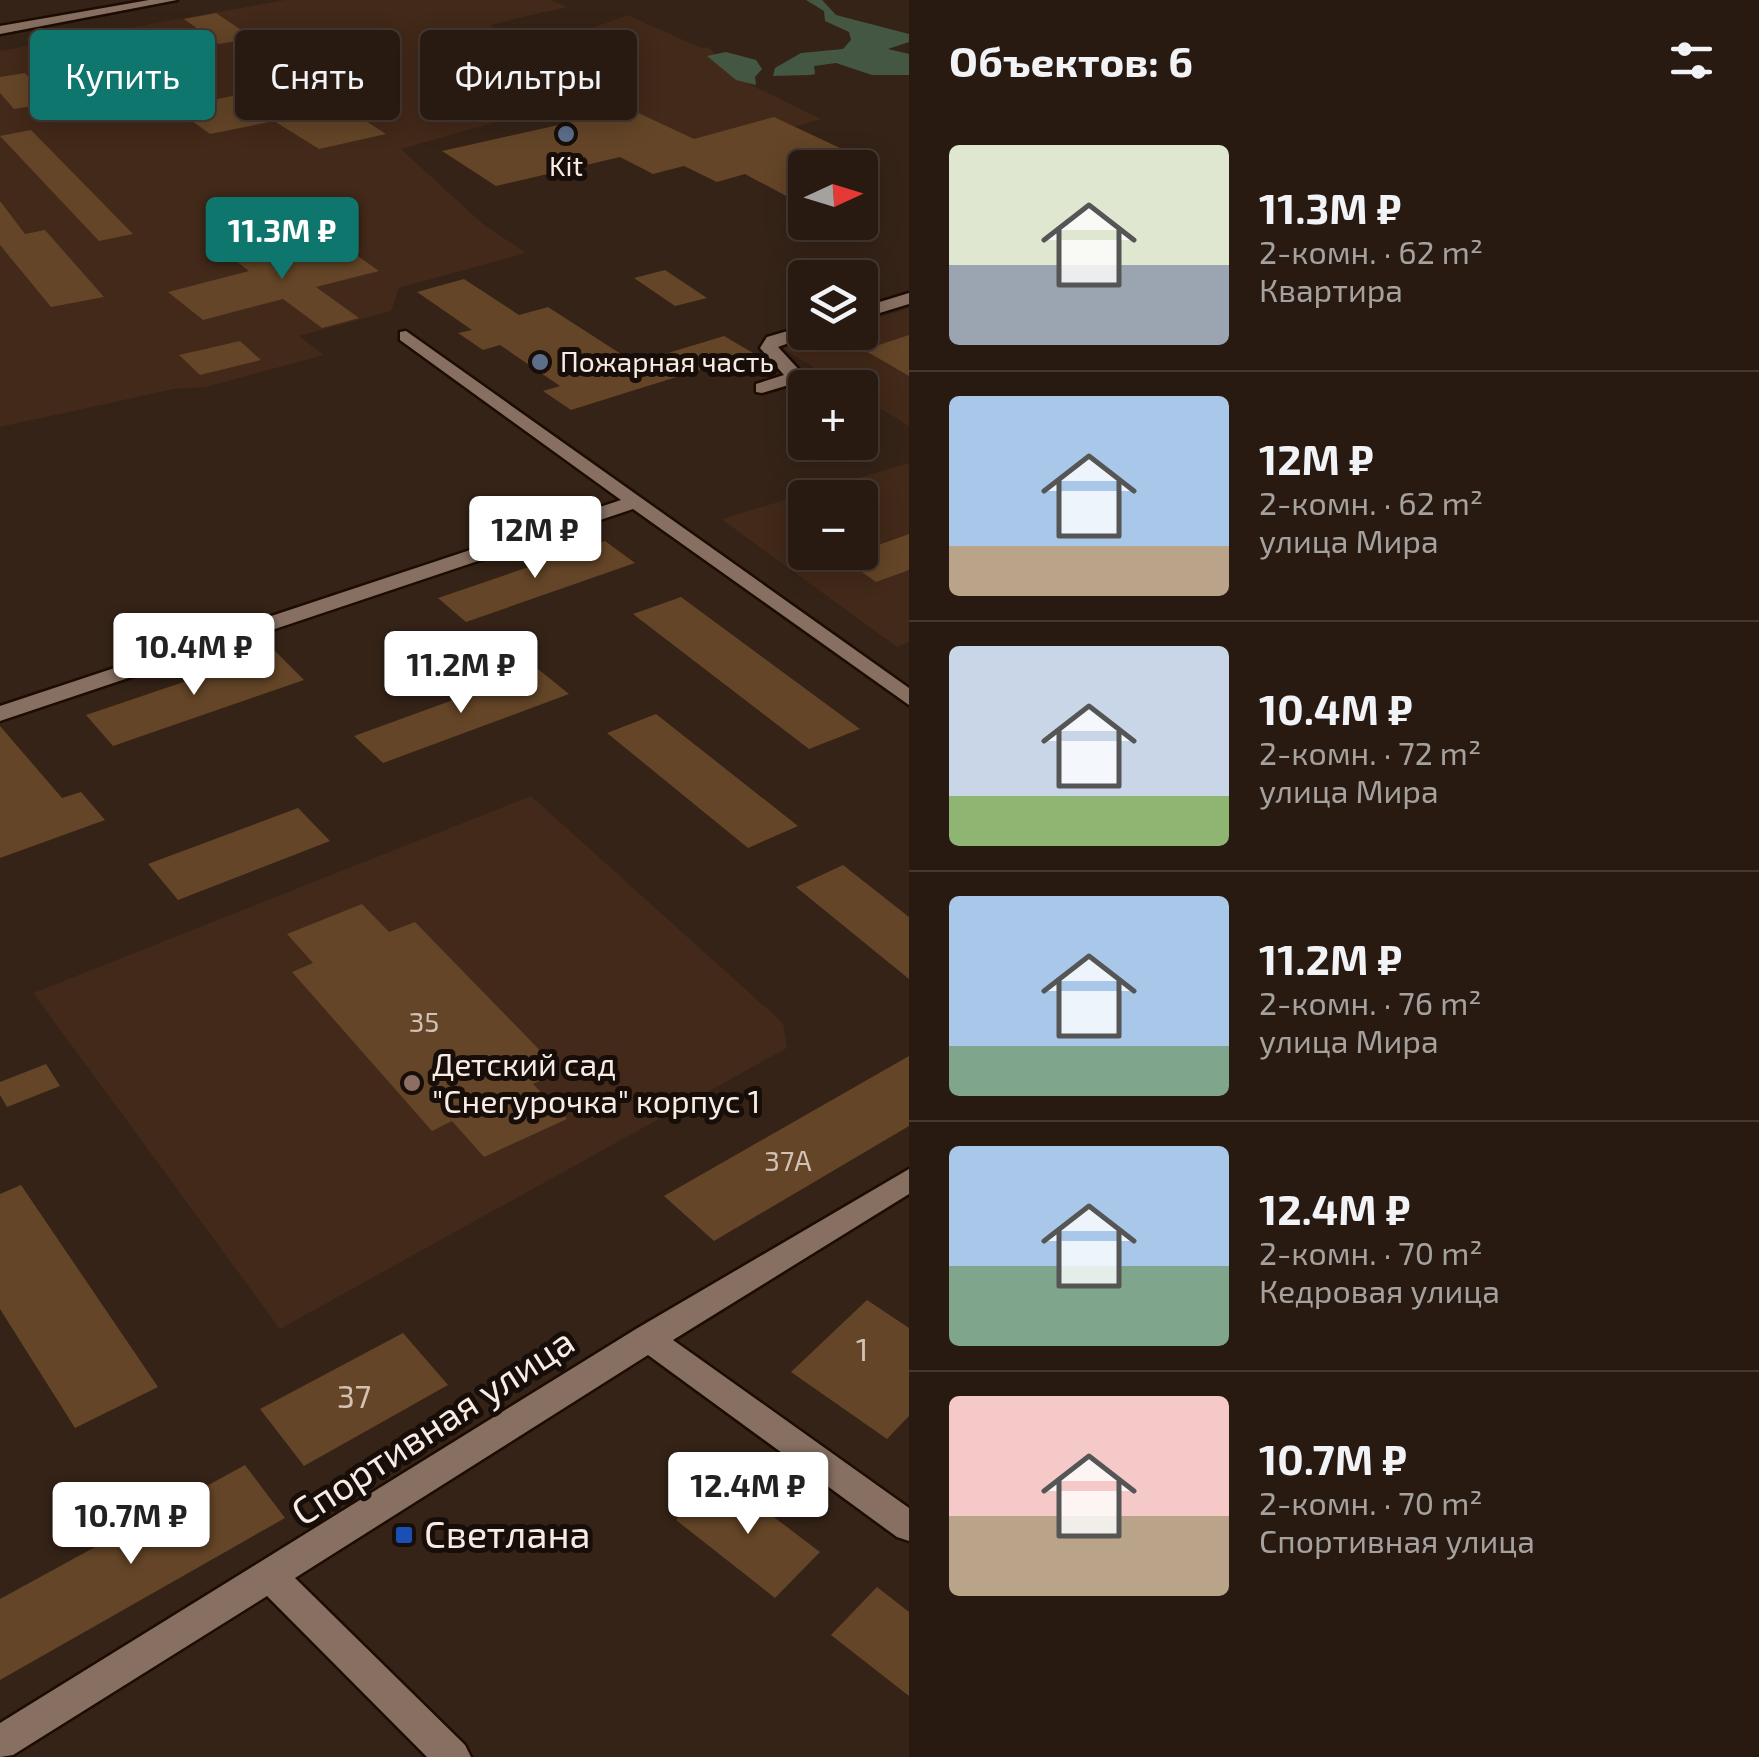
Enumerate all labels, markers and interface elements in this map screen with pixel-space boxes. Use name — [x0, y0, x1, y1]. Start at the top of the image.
chip: Купить — [30, 30, 215, 120]
chip: Снять — [235, 30, 400, 120]
chip: Фильтры — [420, 30, 637, 120]
icon: filters — [1664, 33, 1719, 88]
text: Объектов: 6 — [949, 35, 1193, 85]
marker: Kit — [555, 123, 577, 145]
place label: Kit — [549, 148, 583, 182]
north arrow — [788, 150, 878, 240]
map controls — [788, 150, 878, 570]
text: 11.3M ₽ — [1259, 182, 1402, 232]
icon: home — [1029, 185, 1149, 305]
pin: 11.3M ₽ — [190, 197, 374, 282]
text: 11.3M ₽ — [228, 210, 336, 248]
text: 2-комн. · 62 m² — [1259, 232, 1483, 270]
button: layers — [788, 260, 878, 350]
text: Квартира — [1259, 270, 1403, 308]
place label: Пожарная часть — [560, 344, 774, 378]
marker: Пожарная часть — [529, 351, 551, 373]
button: + — [788, 370, 878, 460]
text: 12M ₽ — [1259, 433, 1374, 483]
icon: home — [1029, 436, 1149, 556]
button: − — [788, 480, 878, 570]
text: 2-комн. · 62 m² — [1259, 483, 1483, 521]
pin: 12M ₽ — [465, 496, 605, 581]
text: 12M ₽ — [491, 509, 579, 547]
text: улица Мира — [1259, 521, 1439, 559]
pin: 10.4M ₽ — [102, 613, 286, 698]
text: 10.4M ₽ — [135, 626, 253, 664]
pin: 11.2M ₽ — [369, 631, 553, 716]
text: 11.2M ₽ — [406, 644, 516, 682]
text: 10.4M ₽ — [1259, 683, 1413, 733]
icon: home — [1029, 686, 1149, 806]
text: 2-комн. · 72 m² — [1259, 733, 1481, 771]
text: улица Мира — [1259, 771, 1439, 809]
text: 11.2M ₽ — [1259, 933, 1402, 983]
icon: home — [1029, 936, 1149, 1056]
text: 2-комн. · 76 m² — [1259, 983, 1481, 1021]
house number: 35 — [409, 1004, 439, 1038]
text: улица Мира — [1259, 1021, 1439, 1059]
place label: Детский сад "Снегурочка" корпус 1 — [432, 1044, 760, 1120]
marker: Детский сад "Снегурочка" корпус 1 — [401, 1072, 423, 1094]
house number: 37А — [764, 1143, 812, 1177]
text: 12.4M ₽ — [1259, 1183, 1411, 1233]
icon: home — [1029, 1186, 1149, 1306]
text: 2-комн. · 70 m² — [1259, 1233, 1482, 1271]
text: Кедровая улица — [1259, 1271, 1500, 1309]
street label: Спортивная улица — [282, 1317, 582, 1534]
house number: 1 — [856, 1329, 868, 1367]
house number: 37 — [337, 1376, 371, 1414]
text: 10.7M ₽ — [1259, 1433, 1407, 1483]
icon: home — [1029, 1436, 1149, 1556]
pin: 12.4M ₽ — [656, 1452, 840, 1537]
text: 12.4M ₽ — [690, 1465, 806, 1503]
pin: 10.7M ₽ — [39, 1482, 223, 1567]
text: 2-комн. · 70 m² — [1259, 1483, 1482, 1521]
text: 10.7M ₽ — [75, 1495, 187, 1533]
place label: Светлана — [424, 1510, 590, 1556]
text: Спортивная улица — [1259, 1521, 1535, 1559]
marker: Светлана — [393, 1524, 415, 1546]

